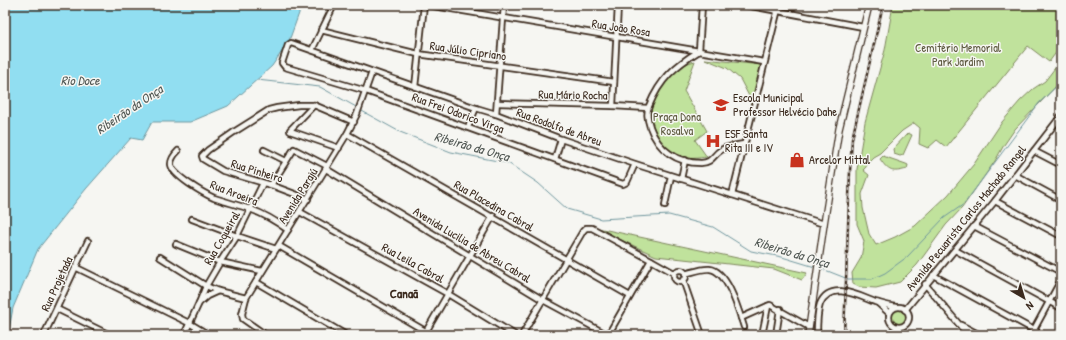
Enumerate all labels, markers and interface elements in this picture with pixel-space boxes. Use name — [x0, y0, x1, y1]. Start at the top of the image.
street label: Rua João Rosa — [591, 15, 652, 41]
street label: Rua Júlio Cipriano — [429, 37, 508, 64]
park label: Cemitério Memorial Park Jardim — [915, 39, 1002, 70]
water label: Rio Doce — [61, 71, 100, 89]
water label: Ribeirão da Onça — [92, 79, 168, 138]
street label: Rua Mário Rocha — [538, 85, 608, 104]
street label: Rua Frei Odorico Virga — [410, 88, 507, 137]
place label: Escola Municipal Professor Helvécio Dahe — [733, 89, 837, 120]
school or university icon: Escola Municipal Professor Helvécio Dahe — [712, 96, 730, 114]
street label: Rua Rodolfo de Abreu — [514, 103, 604, 150]
park label: Praça Dona Rosalva — [653, 108, 701, 139]
place label: ESF Santa Rita III e IV — [725, 125, 773, 156]
water label: Ribeirão da Onça — [433, 127, 513, 166]
hospital icon: ESF Santa Rita III e IV — [704, 132, 722, 150]
street label: Avenida Pecuarista Carlos Machado Rangel — [902, 141, 1030, 294]
shop icon: Arcelor Mittal — [788, 151, 806, 169]
place label: Arcelor Mittal — [809, 151, 871, 168]
street label: Rua Pinheiro — [229, 155, 285, 187]
street label: Avenida Parajú — [274, 164, 322, 227]
street label: Rua Aroeira — [208, 176, 261, 210]
street label: Rua Placedina Cabral — [451, 176, 538, 236]
street label: Avenida Lucilia de Abreu Cabral — [410, 203, 535, 287]
street label: Rua Coqueiral — [199, 207, 244, 268]
water label: Ribeirão da Onça — [753, 232, 833, 272]
street label: Rua Leila Cabral — [379, 238, 448, 287]
street label: Rua Projetada — [36, 253, 77, 314]
north arrow — [1004, 278, 1044, 318]
district label: Canaã — [390, 284, 419, 302]
text: N — [1023, 299, 1037, 313]

